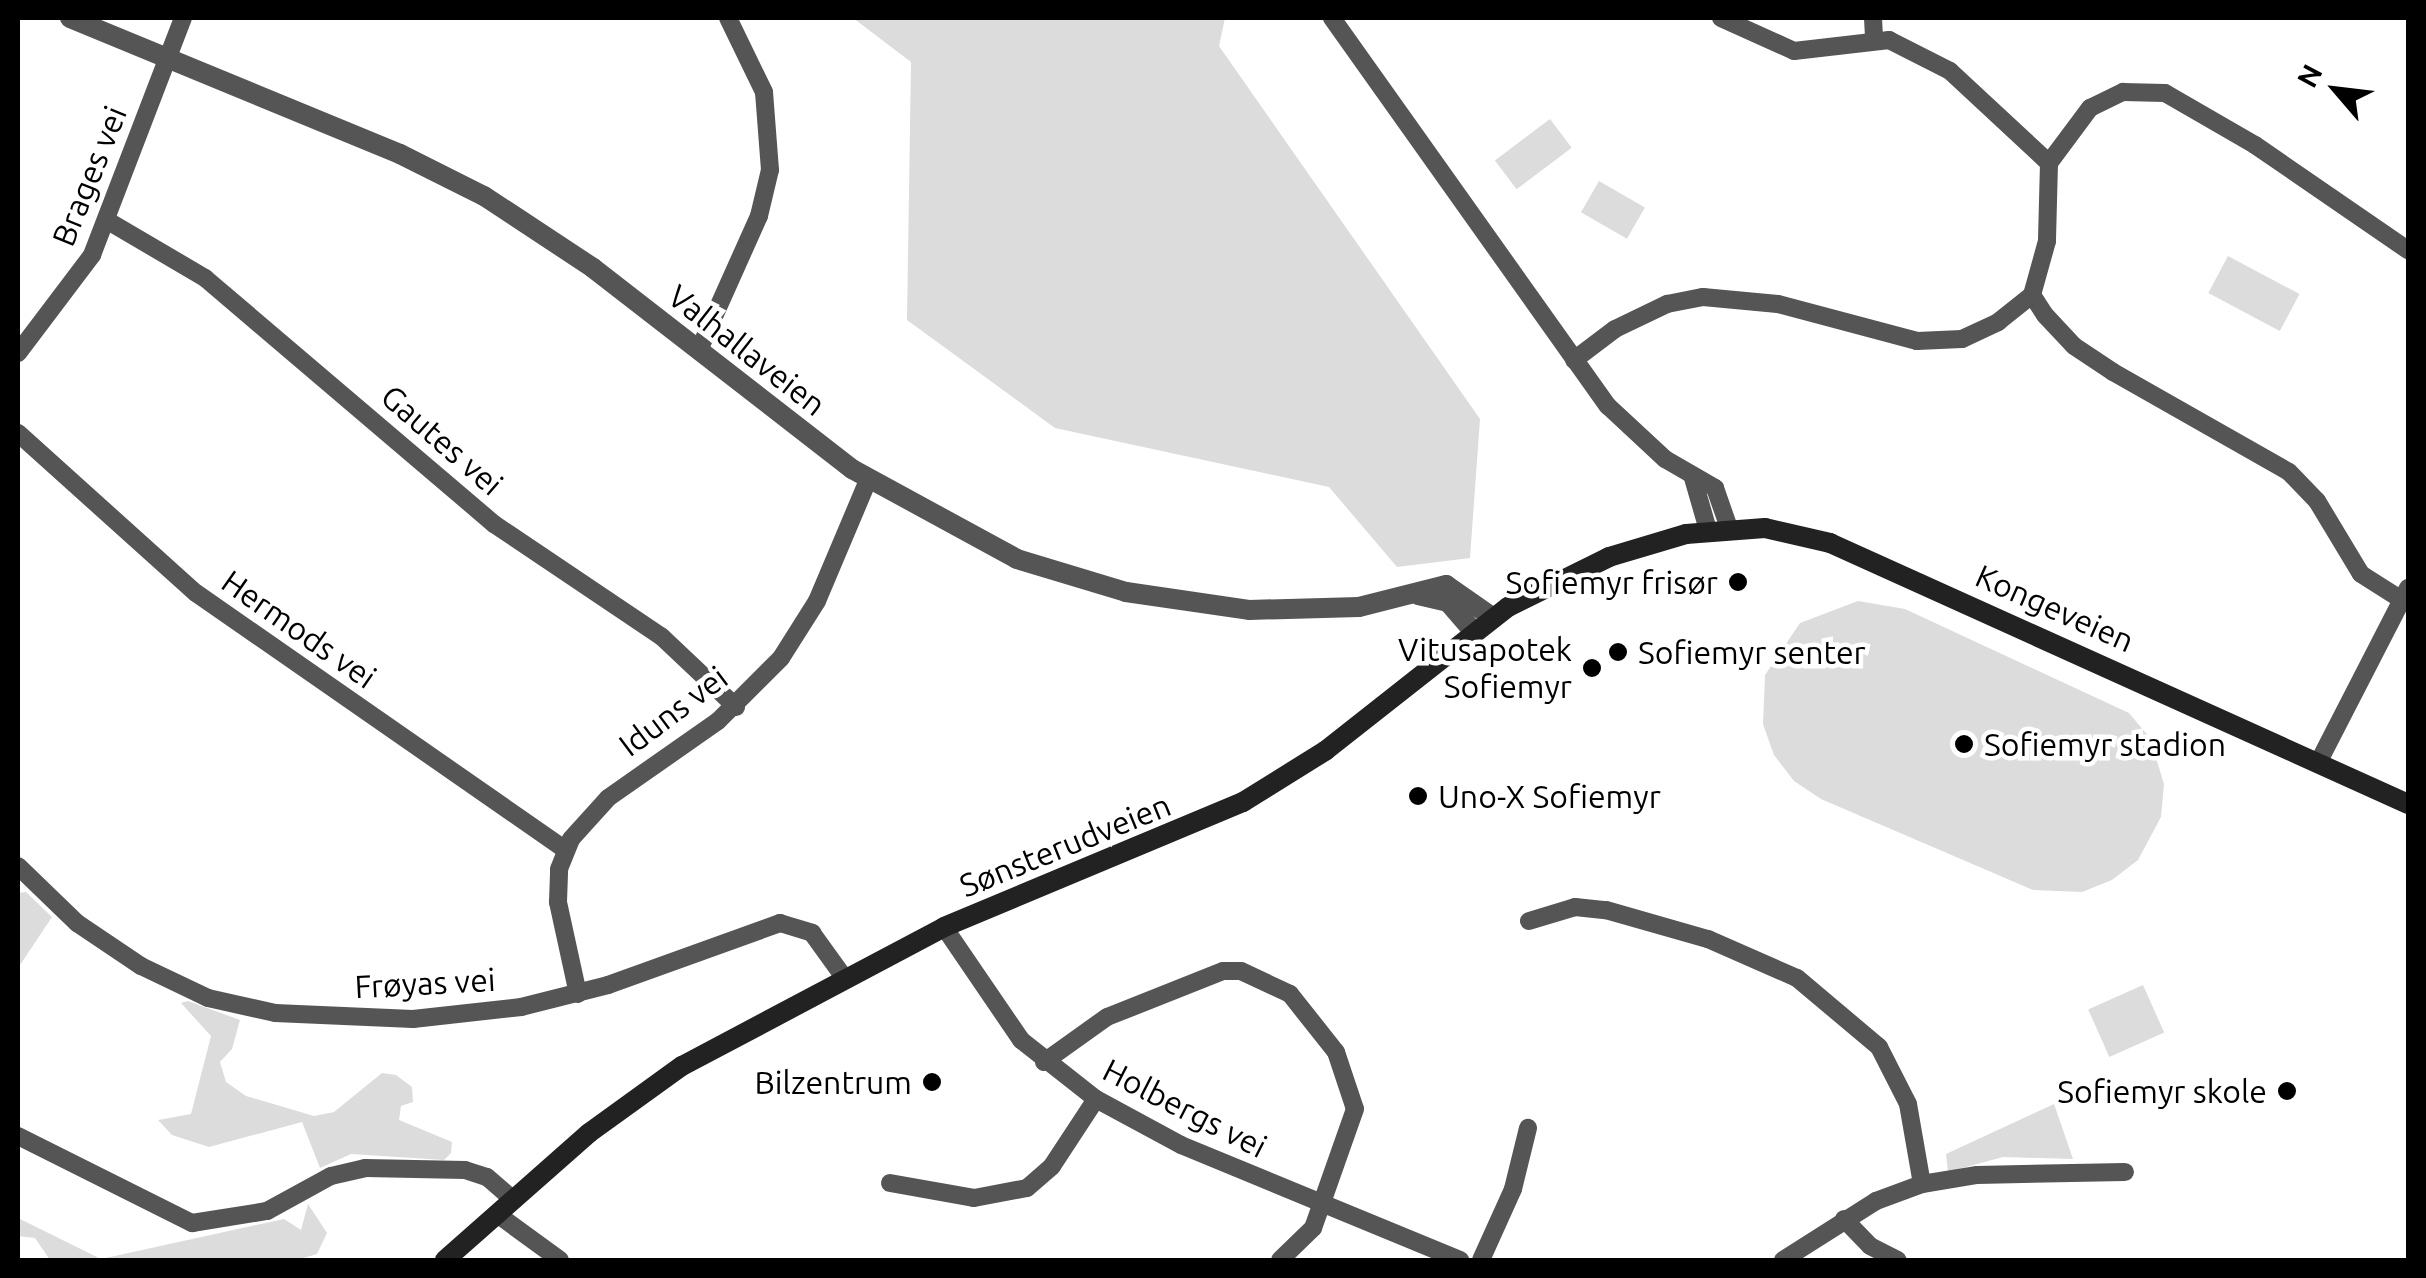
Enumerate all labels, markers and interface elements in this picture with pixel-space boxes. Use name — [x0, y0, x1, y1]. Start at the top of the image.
north arrow — [2286, 40, 2386, 140]
text: N — [2290, 59, 2328, 92]
street label: Brages vei — [44, 101, 134, 251]
street label: Valhallaveien — [661, 277, 833, 423]
street label: Gautes vei — [373, 377, 511, 503]
street label: Kongeveien — [1970, 556, 2140, 660]
street label: Hermods vei — [215, 562, 383, 696]
place label: Sofiemyr frisør — [1506, 563, 1718, 601]
marker: Sofiemyr frisør — [1727, 571, 1749, 593]
place label: Vitusapotek Sofiemyr — [1398, 631, 1572, 706]
place label: Sofiemyr senter — [1638, 633, 1866, 671]
marker: Sofiemyr senter — [1607, 641, 1629, 663]
marker: Vitusapotek Sofiemyr — [1581, 657, 1603, 679]
street label: Iduns vei — [611, 658, 735, 764]
place label: Sofiemyr stadion — [1984, 725, 2226, 763]
marker: Sofiemyr stadion — [1953, 733, 1975, 755]
place label: Uno-X Sofiemyr — [1438, 777, 1661, 815]
street label: Sønsterudveien — [954, 785, 1176, 905]
marker: Uno-X Sofiemyr — [1407, 785, 1429, 807]
street label: Frøyas vei — [354, 960, 496, 1006]
street label: Holbergs vei — [1097, 1050, 1273, 1166]
place label: Bilzentrum — [754, 1063, 912, 1101]
marker: Bilzentrum — [921, 1071, 943, 1093]
place label: Sofiemyr skole — [2057, 1072, 2267, 1110]
marker: Sofiemyr skole — [2276, 1080, 2298, 1102]

